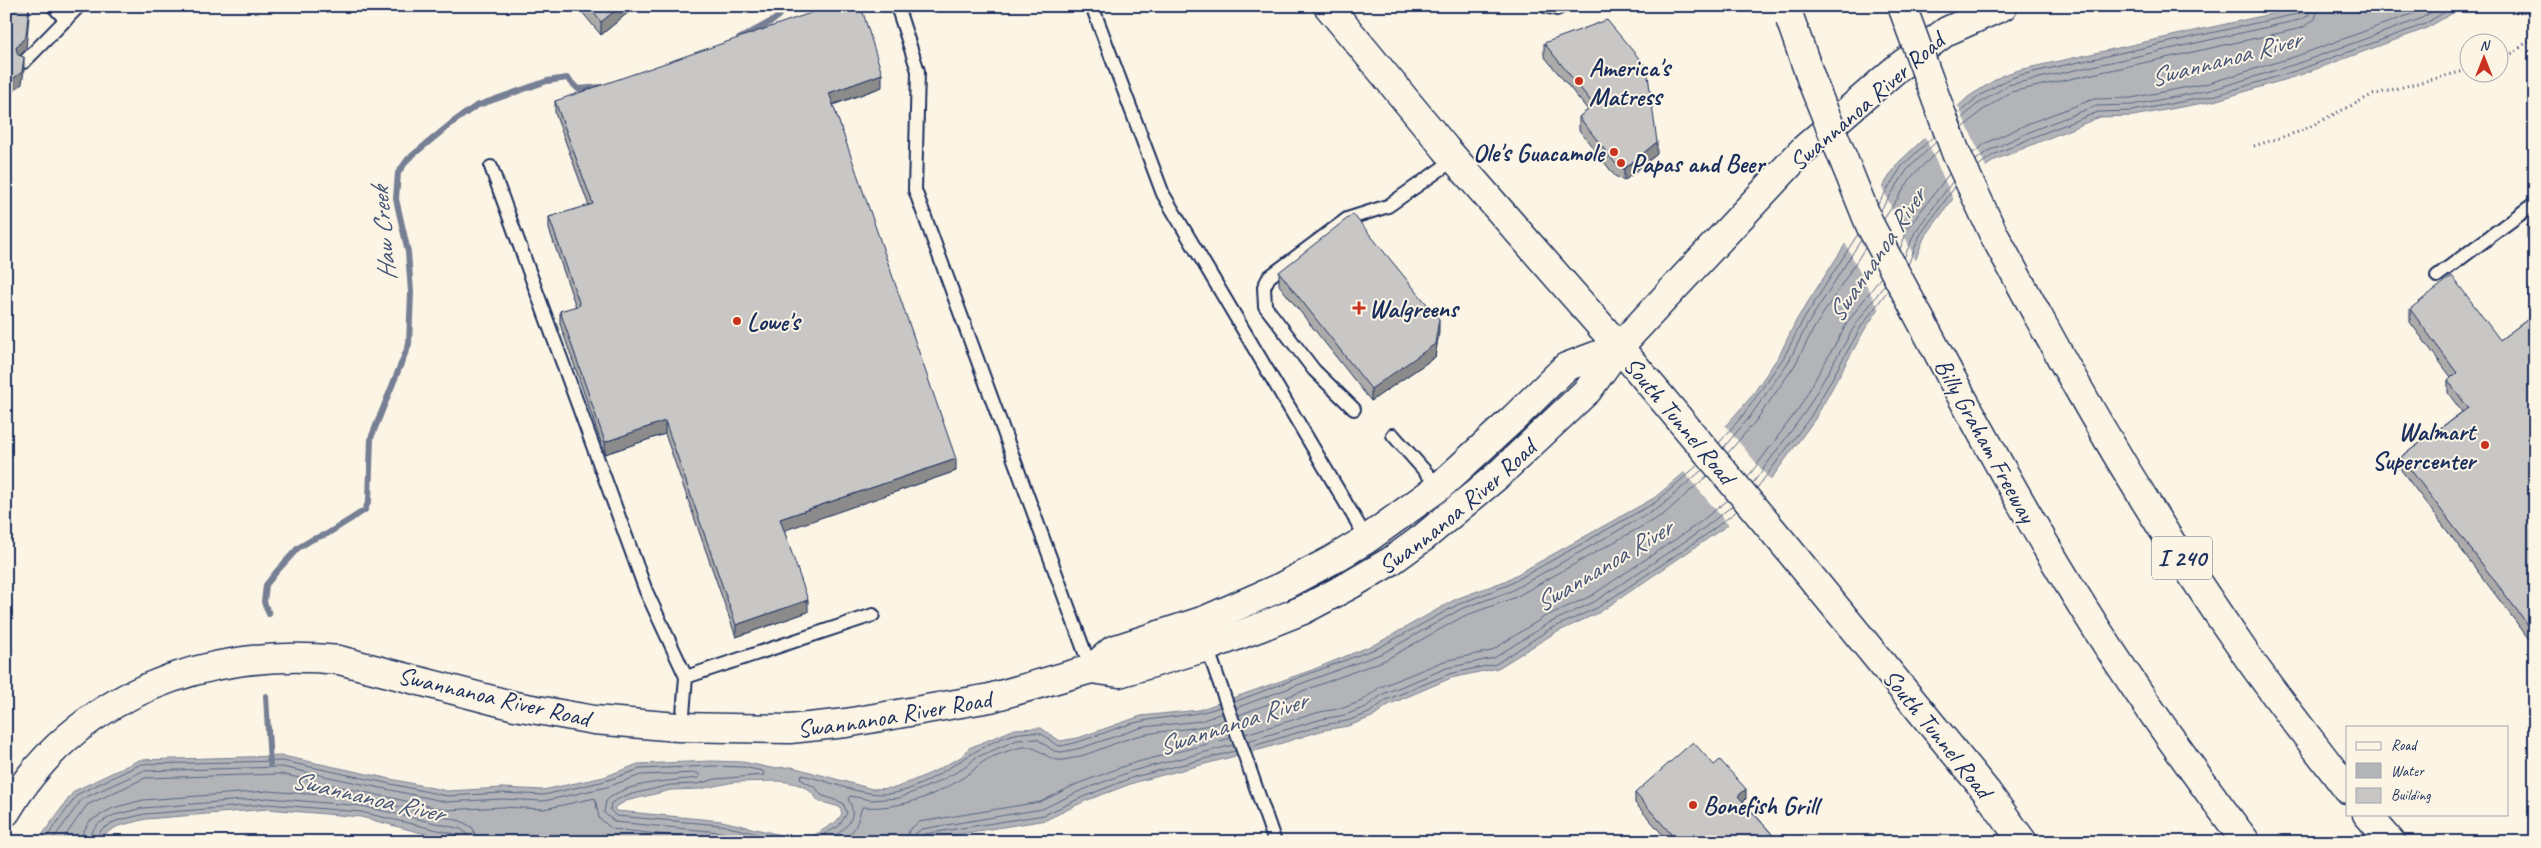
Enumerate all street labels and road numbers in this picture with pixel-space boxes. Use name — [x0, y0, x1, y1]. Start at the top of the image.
street label: Swannanoa River Road — [1782, 23, 1954, 178]
street label: South Tunnel Road — [1616, 350, 1744, 494]
street label: Billy Graham Freeway — [1927, 353, 2045, 530]
street label: Swannanoa River Road — [1373, 430, 1546, 582]
road number: I 240 — [2152, 536, 2212, 580]
street label: Swannanoa River Road — [395, 659, 597, 735]
street label: South Tunnel Road — [1875, 662, 2001, 807]
street label: Swannanoa River Road — [796, 682, 998, 745]

